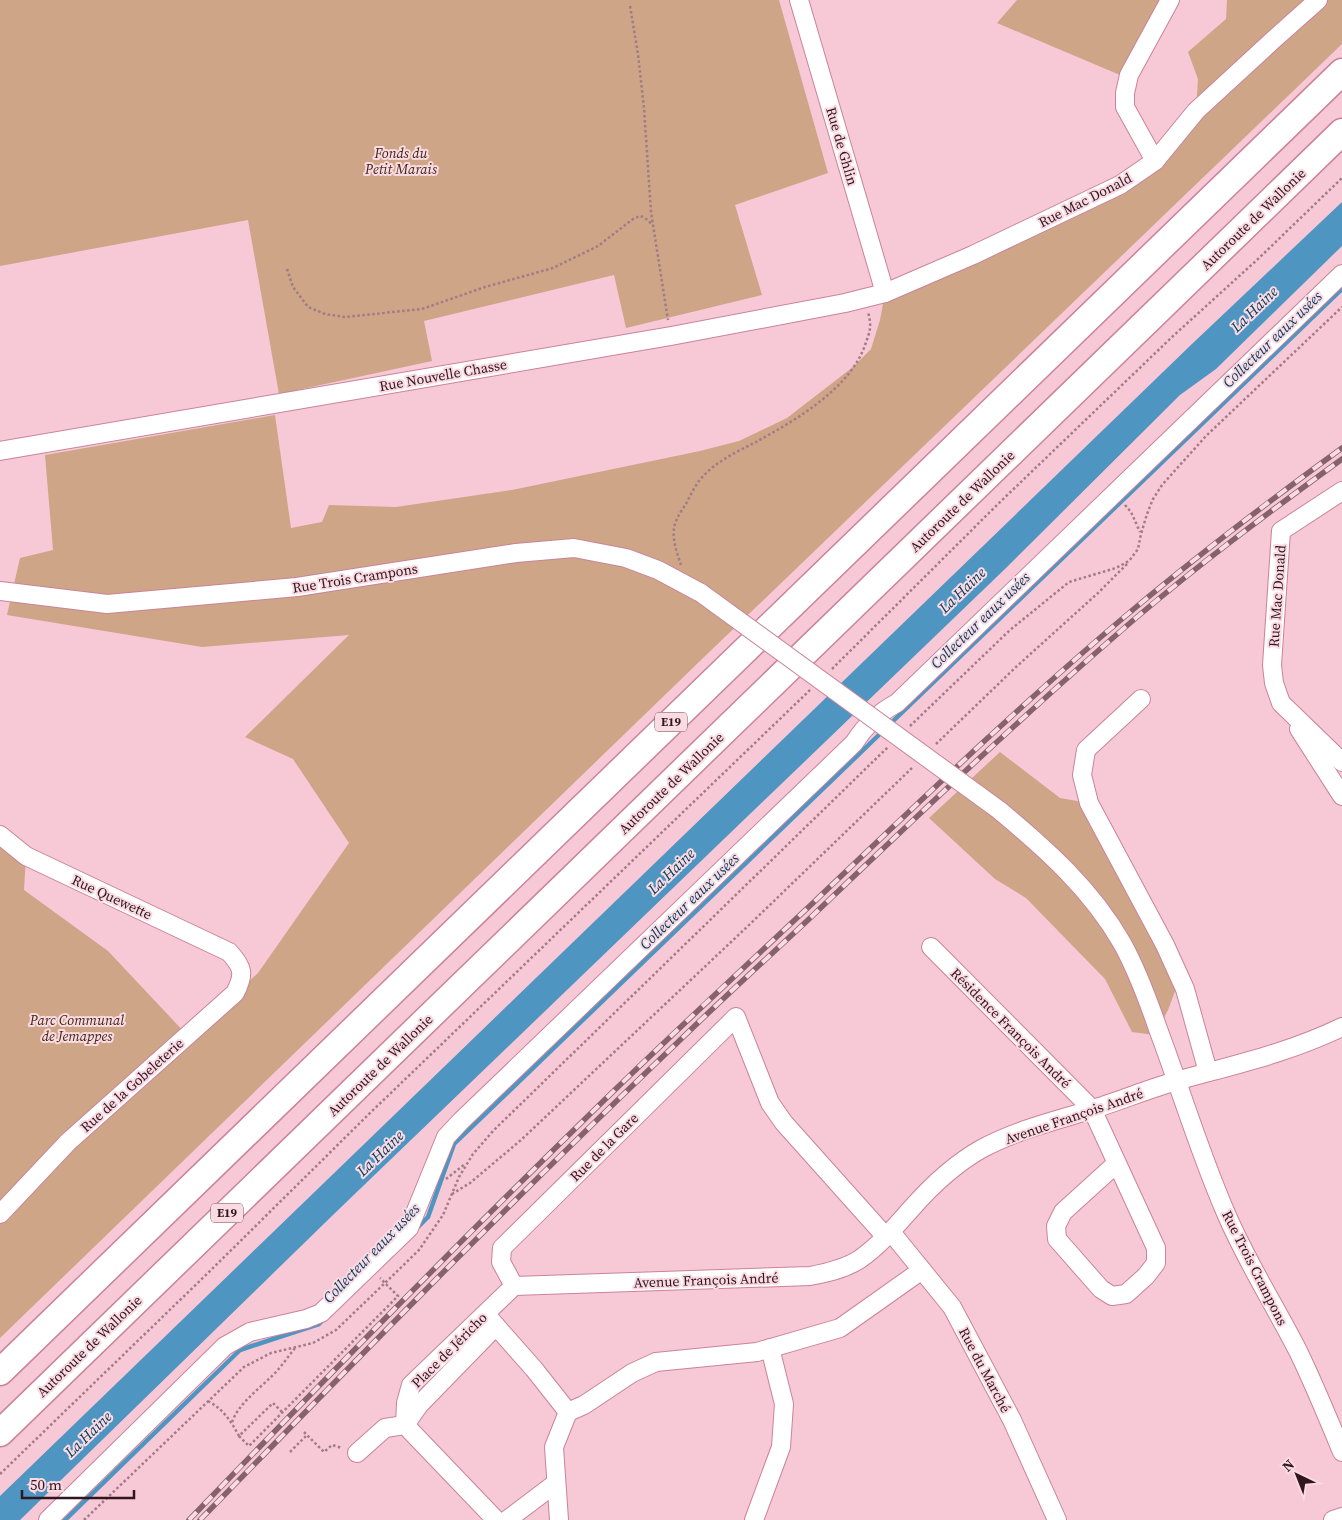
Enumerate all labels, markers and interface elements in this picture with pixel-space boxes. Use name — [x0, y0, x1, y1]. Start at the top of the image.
street label: Rue de Ghlin — [821, 105, 863, 188]
park label: Fonds du Petit Marais — [364, 143, 438, 179]
street label: Autoroute de Wallonie — [1196, 163, 1310, 275]
street label: Rue Mac Donald — [1035, 168, 1135, 232]
water label: La Haine — [1225, 281, 1282, 337]
water label: Collecteur eaux usées — [1218, 286, 1327, 392]
street label: Rue Nouvelle Chasse — [378, 354, 508, 396]
street label: Autoroute de Wallonie — [905, 445, 1019, 557]
street label: Rue Mac Donald — [1263, 544, 1291, 648]
street label: Rue Trois Crampons — [291, 558, 419, 598]
water label: La Haine — [933, 562, 990, 618]
water label: Collecteur eaux usées — [926, 567, 1035, 673]
road number: E19 — [655, 712, 687, 732]
street label: Autoroute de Wallonie — [614, 727, 728, 839]
water label: La Haine — [642, 843, 699, 899]
water label: Collecteur eaux usées — [635, 848, 744, 954]
street label: Rue Quewette — [69, 870, 155, 924]
street label: Résidence François André — [946, 963, 1076, 1093]
street label: Autoroute de Wallonie — [323, 1009, 437, 1121]
park label: Parc Communal de Jemappes — [29, 1010, 124, 1046]
street label: Rue de la Gobeleterie — [76, 1033, 188, 1137]
street label: Avenue François André — [1002, 1083, 1146, 1149]
street label: Rue de la Gare — [565, 1108, 643, 1186]
water label: La Haine — [351, 1125, 408, 1181]
water label: Collecteur eaux usées — [318, 1198, 424, 1307]
road number: E19 — [211, 1204, 243, 1222]
street label: Rue Trois Crampons — [1217, 1207, 1293, 1329]
street label: Avenue François André — [633, 1267, 779, 1293]
street label: Autoroute de Wallonie — [32, 1290, 146, 1402]
street label: Place de Jéricho — [407, 1307, 492, 1392]
street label: Rue du Marché — [954, 1324, 1016, 1416]
water label: La Haine — [59, 1406, 116, 1462]
north arrow — [1272, 1450, 1322, 1500]
text: N — [1278, 1455, 1299, 1476]
scale bar — [22, 1468, 135, 1500]
text: 50 m — [30, 1474, 62, 1495]

